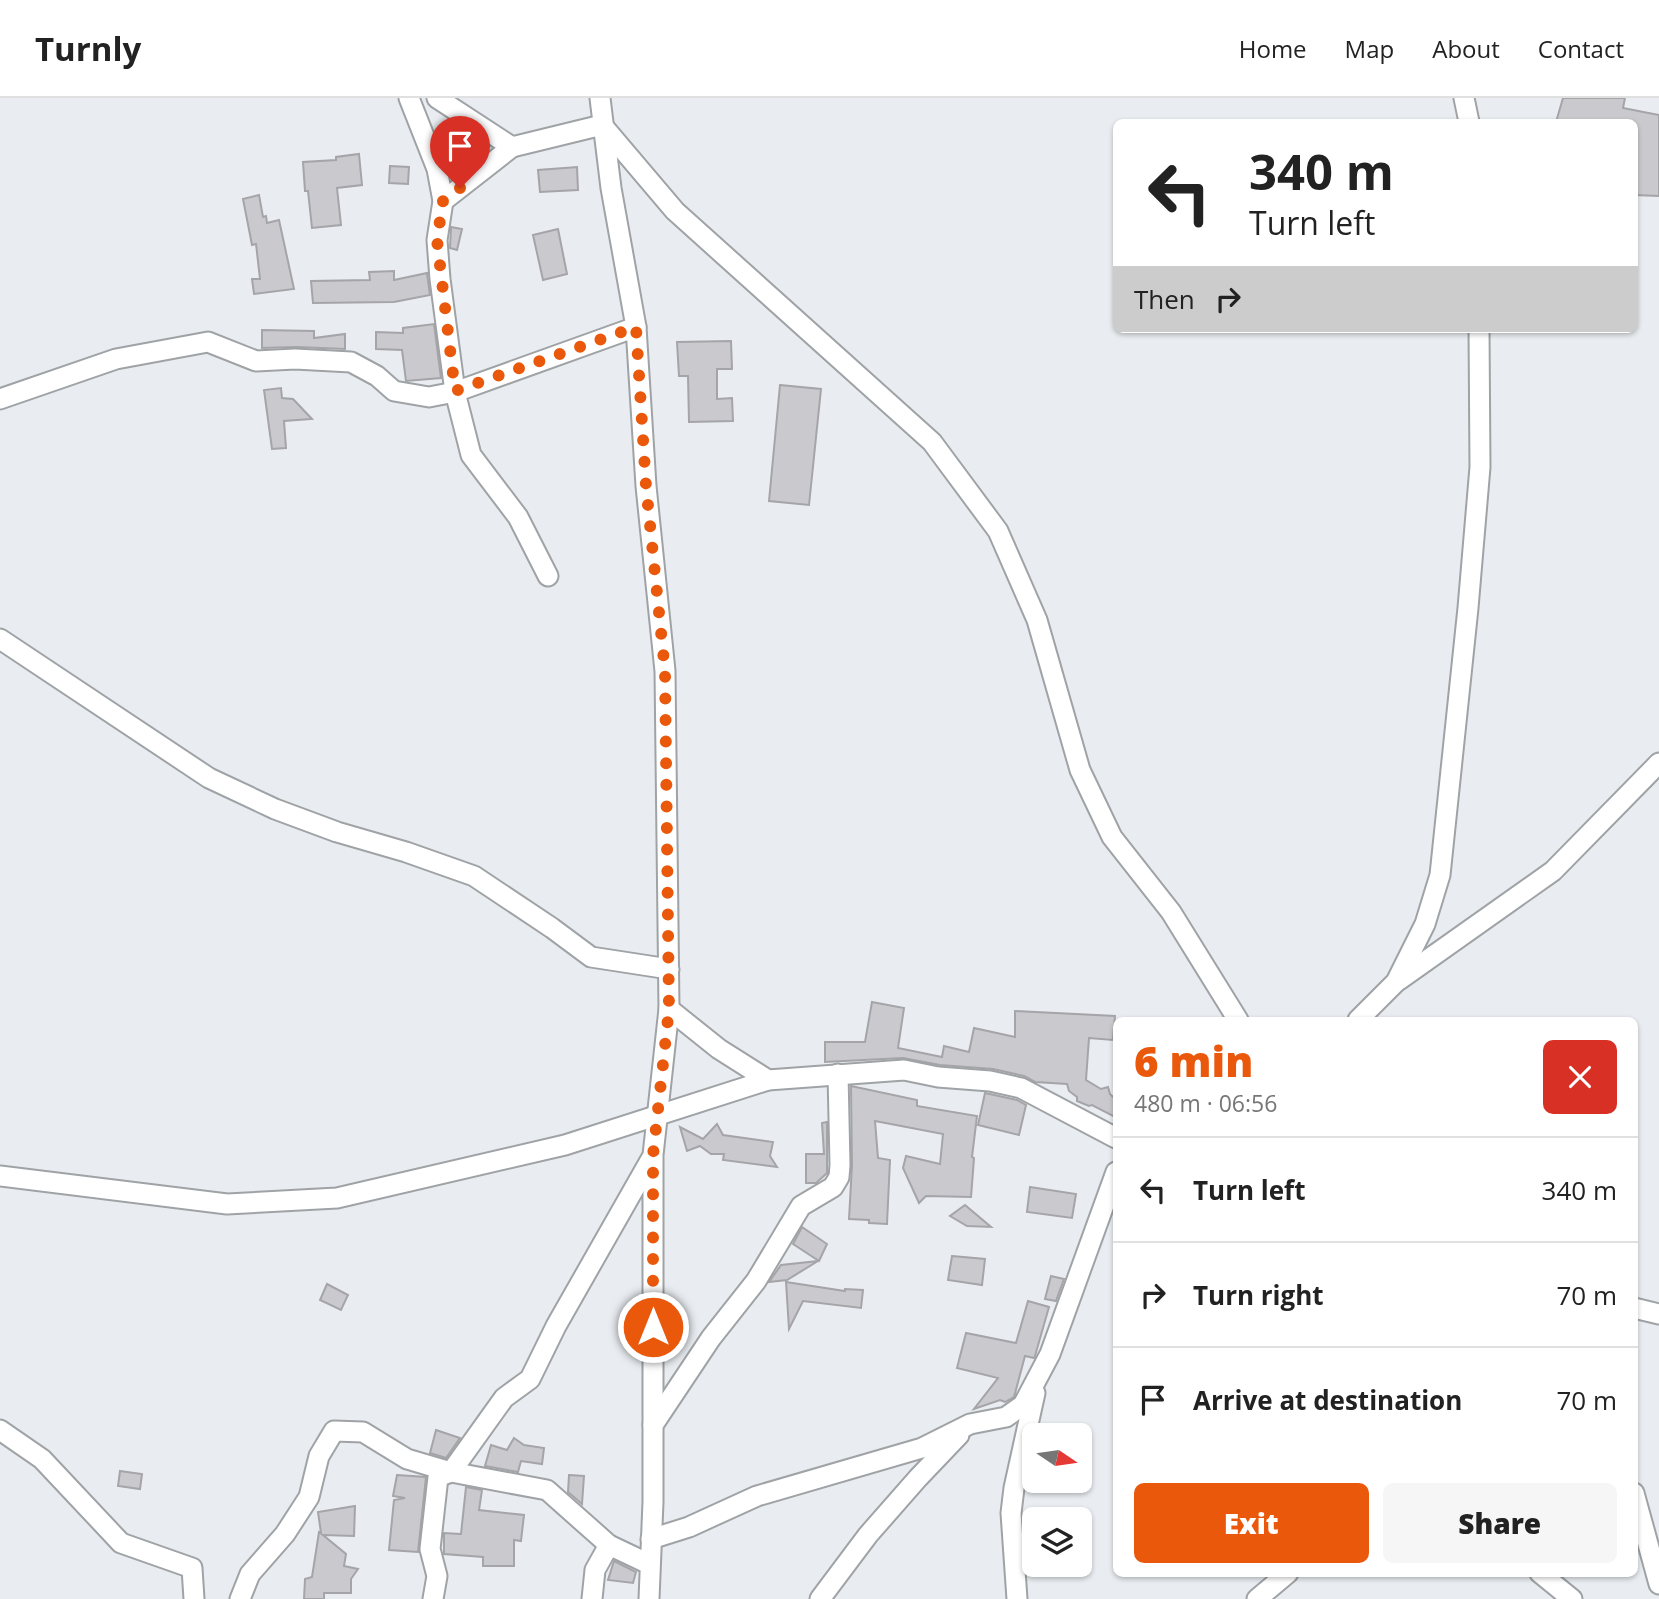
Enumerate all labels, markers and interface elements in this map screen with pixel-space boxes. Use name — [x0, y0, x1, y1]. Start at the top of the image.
text: Turnly — [35, 26, 141, 71]
text: Home — [1239, 32, 1307, 65]
text: Map — [1345, 32, 1394, 65]
text: About — [1432, 32, 1500, 65]
text: Contact — [1538, 32, 1624, 65]
pin — [430, 116, 490, 188]
icon: arrive — [441, 127, 479, 165]
text: 340 m — [1249, 138, 1394, 204]
icon: left — [1134, 147, 1225, 238]
text: Turn left — [1249, 201, 1375, 244]
icon: right — [1209, 280, 1247, 318]
text: Then — [1134, 281, 1195, 317]
text: 6 min — [1134, 1032, 1253, 1089]
button: close — [1543, 1040, 1617, 1114]
text: 480 m · 06:56 — [1134, 1087, 1277, 1119]
icon: left — [1134, 1171, 1172, 1209]
text: Turn left — [1193, 1172, 1305, 1208]
text: 340 m — [1542, 1172, 1617, 1208]
icon: right — [1134, 1276, 1172, 1314]
text: Turn right — [1193, 1277, 1324, 1313]
text: 70 m — [1556, 1277, 1617, 1313]
position arrow — [616, 1290, 690, 1364]
icon: arrive — [1134, 1381, 1172, 1419]
text: Arrive at destination — [1193, 1382, 1462, 1418]
text: 70 m — [1556, 1382, 1617, 1418]
north arrow — [1022, 1423, 1092, 1493]
map controls — [1022, 1423, 1092, 1577]
button: Exit — [1134, 1483, 1369, 1563]
button: Share — [1383, 1483, 1617, 1563]
button: layers — [1022, 1507, 1092, 1577]

